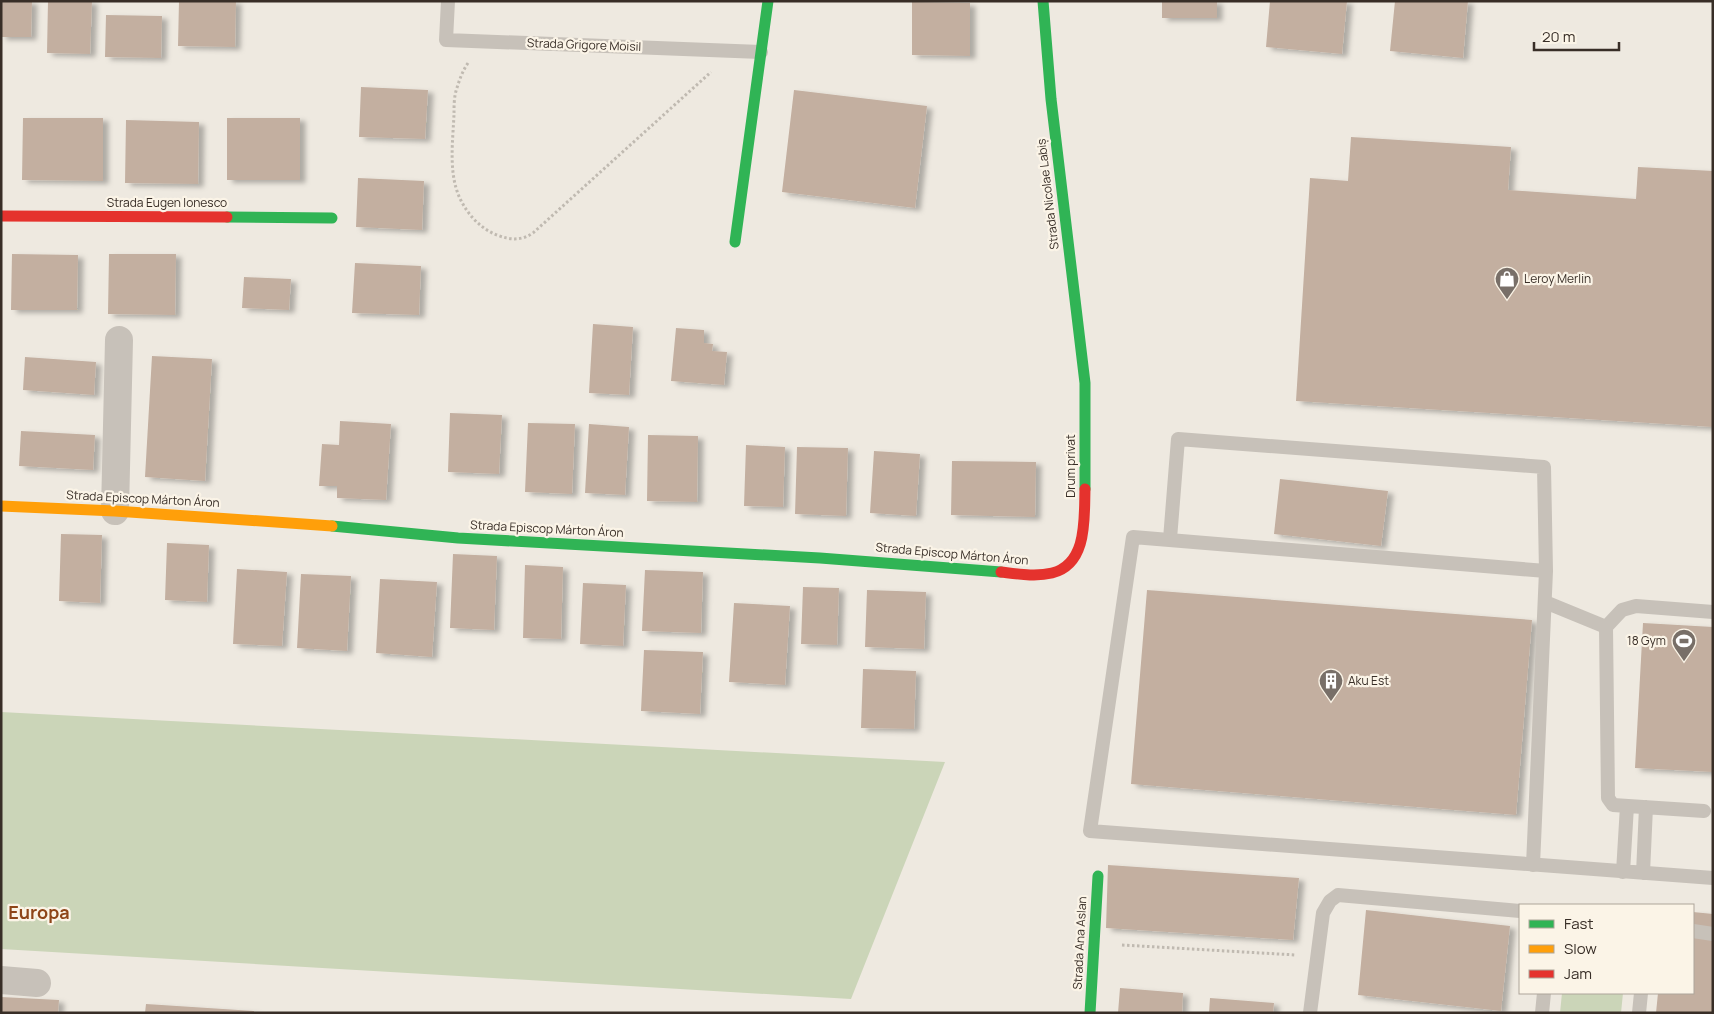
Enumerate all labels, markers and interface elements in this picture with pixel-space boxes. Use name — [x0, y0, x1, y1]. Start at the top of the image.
scale bar — [1534, 20, 1619, 52]
text: 20 m — [1542, 26, 1575, 47]
street label: Strada Grigore Moisil — [527, 34, 641, 55]
street label: Strada Nicolae Labiș — [1032, 138, 1063, 250]
street label: Strada Eugen Ionesco — [107, 194, 227, 211]
shop icon: Leroy Merlin — [1494, 266, 1520, 300]
place label: Leroy Merlin — [1524, 270, 1591, 287]
street label: Drum privat — [1062, 434, 1079, 498]
street label: Strada Episcop Márton Áron — [66, 486, 220, 511]
street label: Strada Episcop Márton Áron — [470, 516, 624, 541]
street label: Strada Episcop Márton Áron — [875, 538, 1029, 569]
sports icon: 18 Gym — [1671, 628, 1697, 662]
place label: 18 Gym — [1627, 632, 1666, 649]
building icon: Aku Est — [1318, 668, 1344, 702]
place label: Aku Est — [1348, 672, 1389, 689]
street label: Strada Ana Aslan — [1069, 896, 1090, 990]
district label: Europa — [8, 900, 70, 924]
legend — [1519, 904, 1694, 994]
text: Fast — [1564, 913, 1593, 934]
text: Slow — [1564, 938, 1597, 959]
text: Jam — [1564, 963, 1592, 984]

